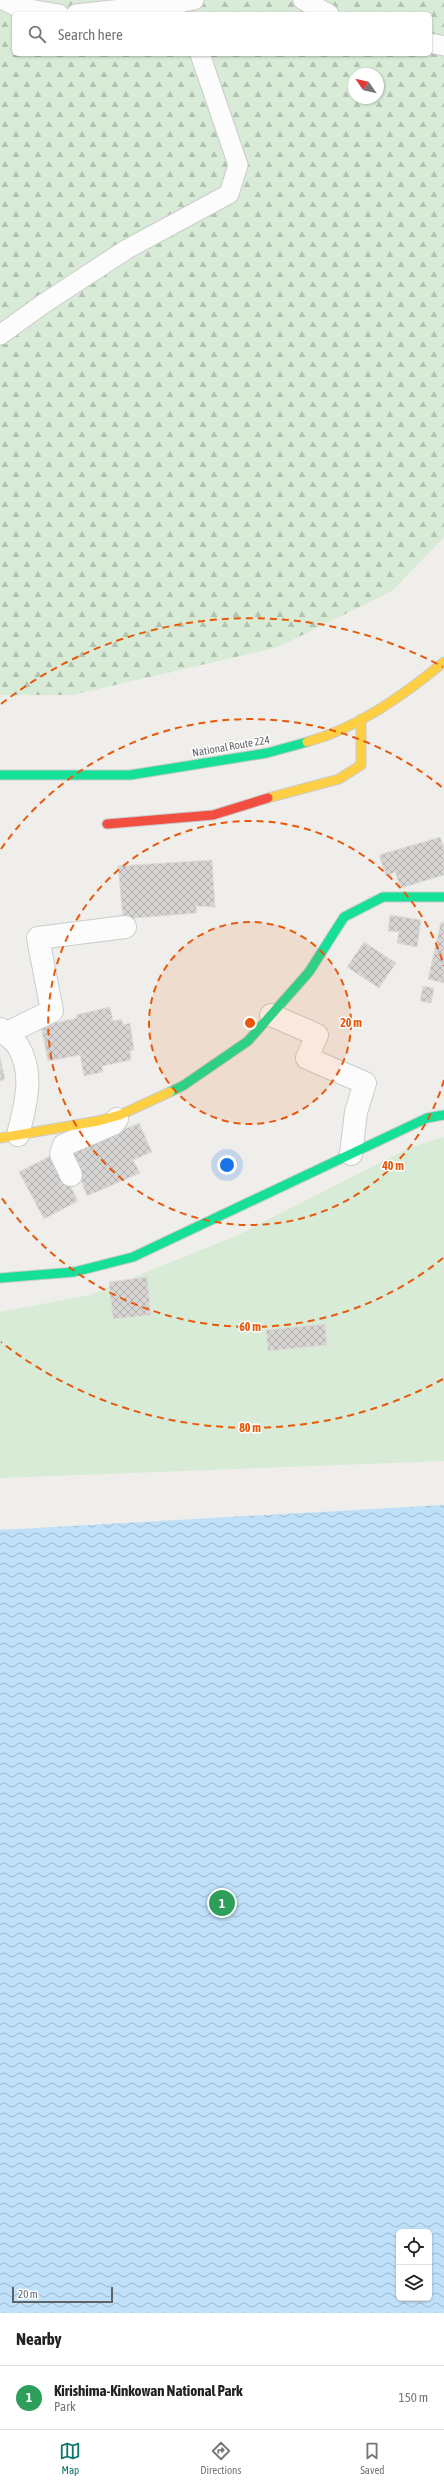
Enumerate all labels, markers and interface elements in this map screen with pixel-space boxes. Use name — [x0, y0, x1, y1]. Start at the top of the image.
search box — [12, 12, 432, 56]
icon: search — [26, 23, 48, 45]
text: Search here — [58, 26, 123, 43]
north arrow — [348, 68, 384, 104]
street label: National Route 224 — [191, 733, 271, 759]
centre of rings — [243, 1016, 257, 1030]
text: 20 m — [340, 1016, 362, 1030]
your location — [217, 1155, 237, 1175]
text: 40 m — [381, 1159, 404, 1173]
text: 60 m — [239, 1320, 261, 1334]
text: 80 m — [239, 1421, 261, 1435]
pin: 1 — [209, 1888, 235, 1918]
map controls — [396, 2229, 432, 2301]
button: locate — [396, 2229, 432, 2265]
button: layers — [396, 2265, 432, 2301]
scale bar — [12, 2285, 113, 2304]
text: 20 m — [18, 2288, 38, 2300]
text: Nearby — [16, 2329, 62, 2349]
text: Kirishima-Kinkowan National Park — [54, 2382, 243, 2399]
text: 1 — [26, 2390, 32, 2405]
text: 150 m — [399, 2390, 428, 2405]
text: Park — [54, 2399, 76, 2414]
tab: Map — [59, 2440, 81, 2476]
tab: Directions — [200, 2440, 241, 2476]
tab: Saved — [360, 2440, 385, 2476]

